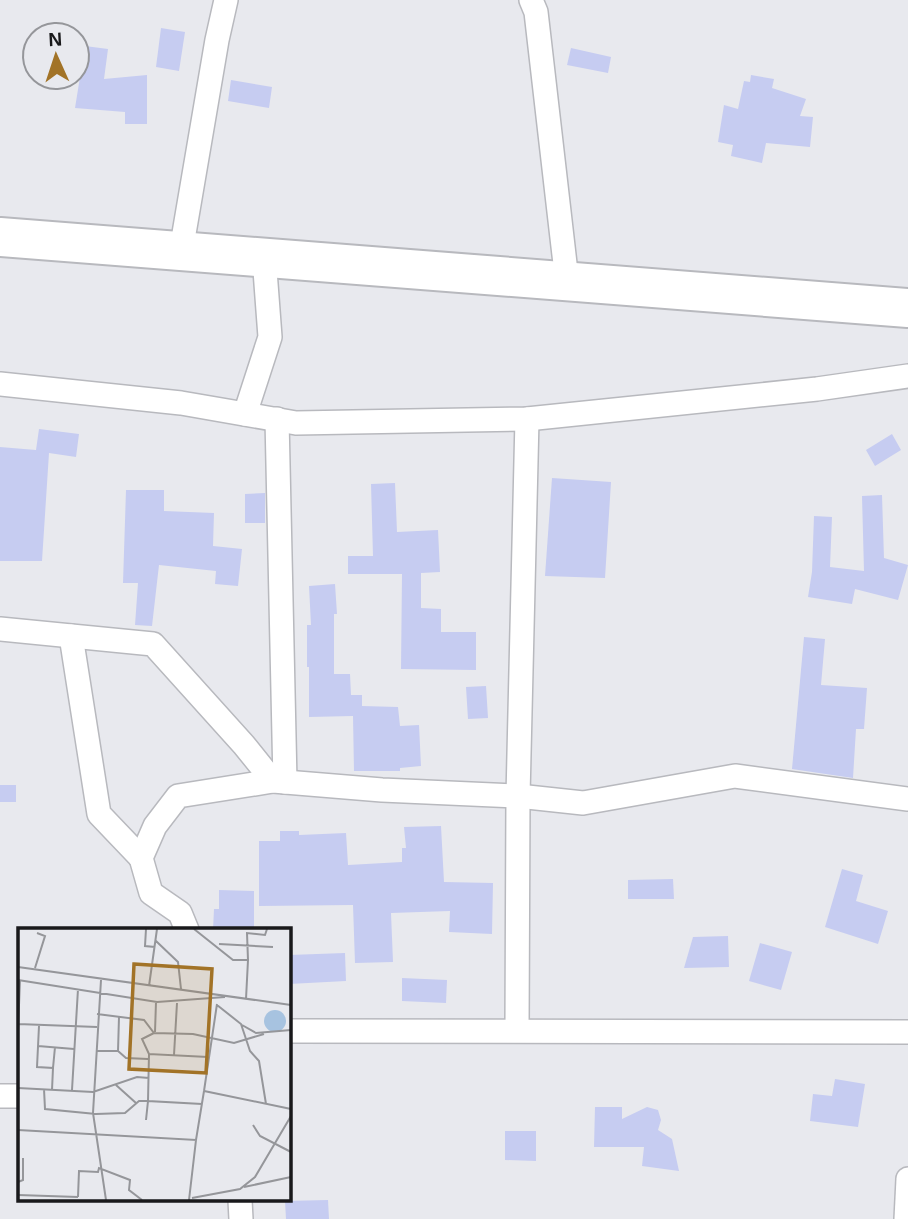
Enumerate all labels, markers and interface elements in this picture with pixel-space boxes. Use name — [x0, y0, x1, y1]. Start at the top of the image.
north arrow — [21, 21, 91, 91]
text: N — [48, 29, 63, 50]
inset map — [18, 928, 290, 1202]

